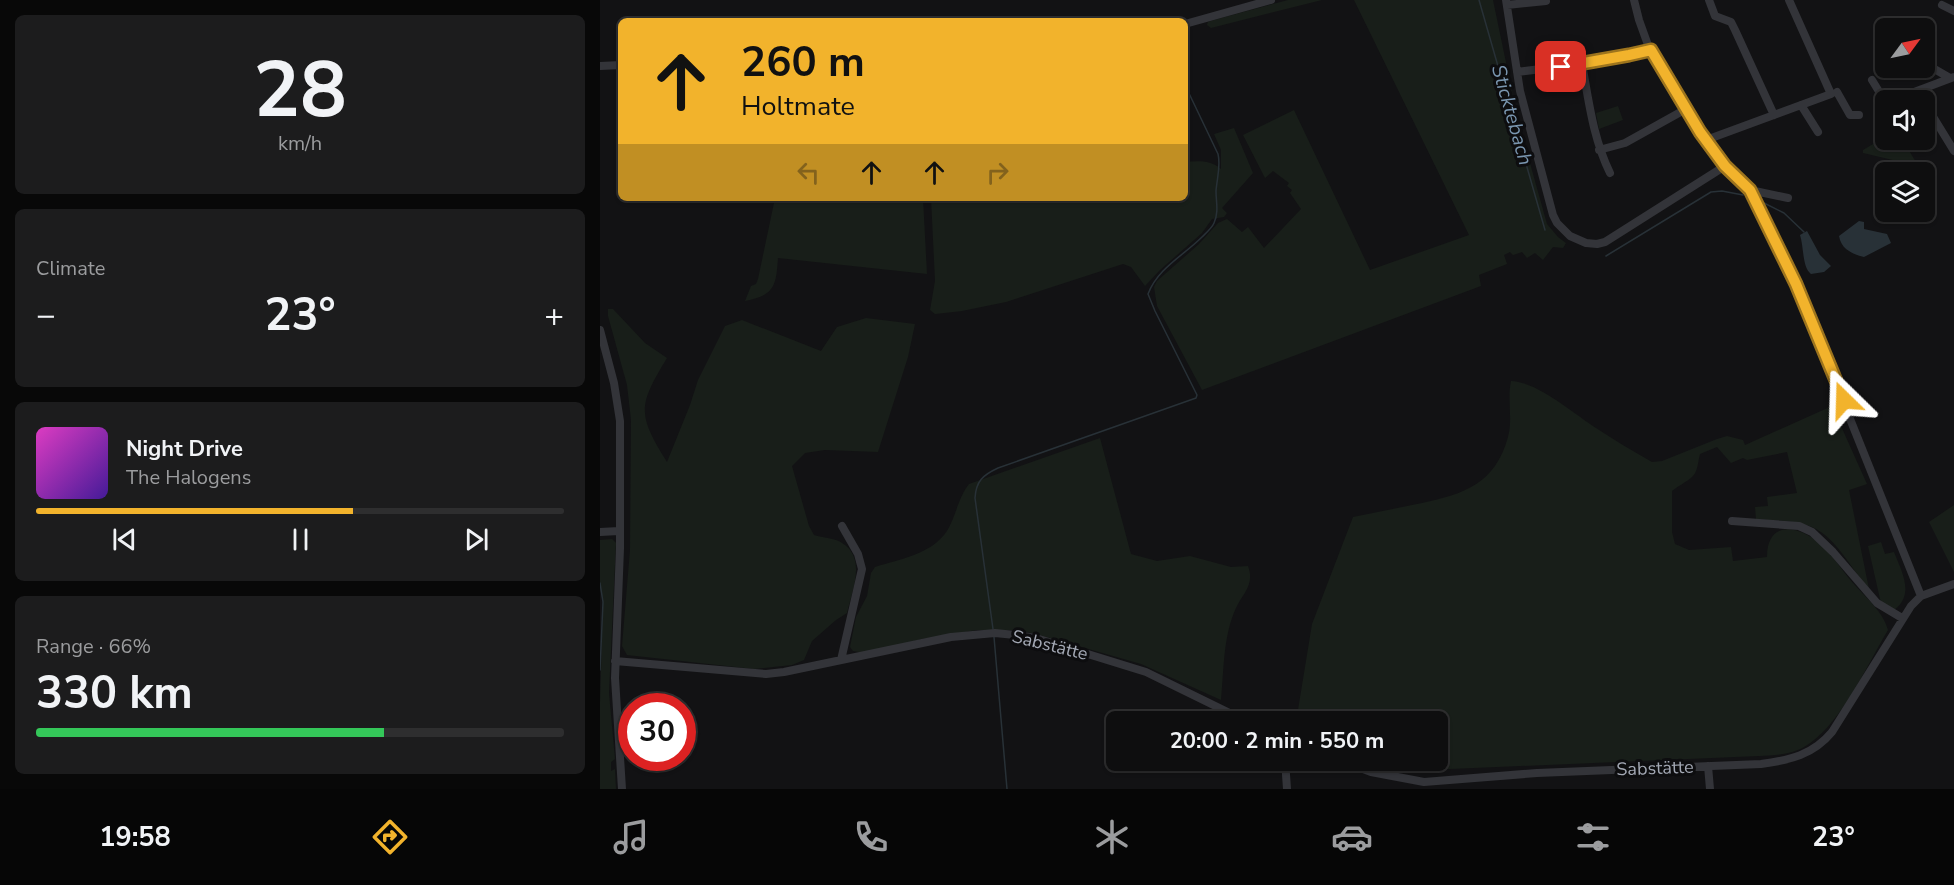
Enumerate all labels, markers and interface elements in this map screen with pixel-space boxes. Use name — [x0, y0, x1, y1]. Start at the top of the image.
north arrow — [1875, 18, 1935, 78]
map controls — [1875, 18, 1935, 222]
text: 260 m — [741, 34, 865, 91]
text: 28 — [253, 37, 347, 144]
pin — [1535, 41, 1586, 92]
icon: ahead — [642, 42, 720, 120]
icon: arrive — [1544, 50, 1577, 83]
water label: Sticktebach — [1485, 62, 1539, 168]
text: Holtmate — [741, 88, 855, 125]
button: sound — [1875, 90, 1935, 150]
text: km/h — [278, 130, 322, 157]
icon: left — [792, 156, 825, 189]
icon: ahead — [855, 156, 888, 189]
icon: ahead — [918, 156, 951, 189]
icon: right — [981, 156, 1014, 189]
button: layers — [1875, 162, 1935, 222]
text: Climate — [36, 255, 105, 282]
text: 23° — [264, 285, 336, 346]
text: − — [36, 293, 56, 338]
text: + — [544, 293, 564, 338]
position arrow — [1812, 368, 1876, 432]
text: Night Drive — [126, 434, 243, 464]
text: The Halogens — [126, 464, 251, 491]
icon: previous — [108, 523, 141, 556]
icon: pause — [284, 523, 317, 556]
icon: next — [460, 523, 493, 556]
street label: Sabstätte — [1010, 624, 1090, 666]
text: Range · 66% — [36, 633, 151, 660]
text: 330 km — [36, 663, 193, 724]
speed limit sign: 30 — [618, 693, 696, 771]
text: 20:00 · 2 min · 550 m — [1170, 726, 1384, 756]
street label: Sabstätte — [1616, 755, 1694, 781]
icon: directions — [369, 816, 411, 858]
icon: music — [610, 816, 652, 858]
icon: phone — [850, 816, 892, 858]
icon: climate — [1091, 816, 1133, 858]
icon: car — [1331, 816, 1373, 858]
icon: filters — [1572, 816, 1614, 858]
text: 19:58 — [99, 819, 171, 856]
text: 23° — [1812, 819, 1855, 856]

